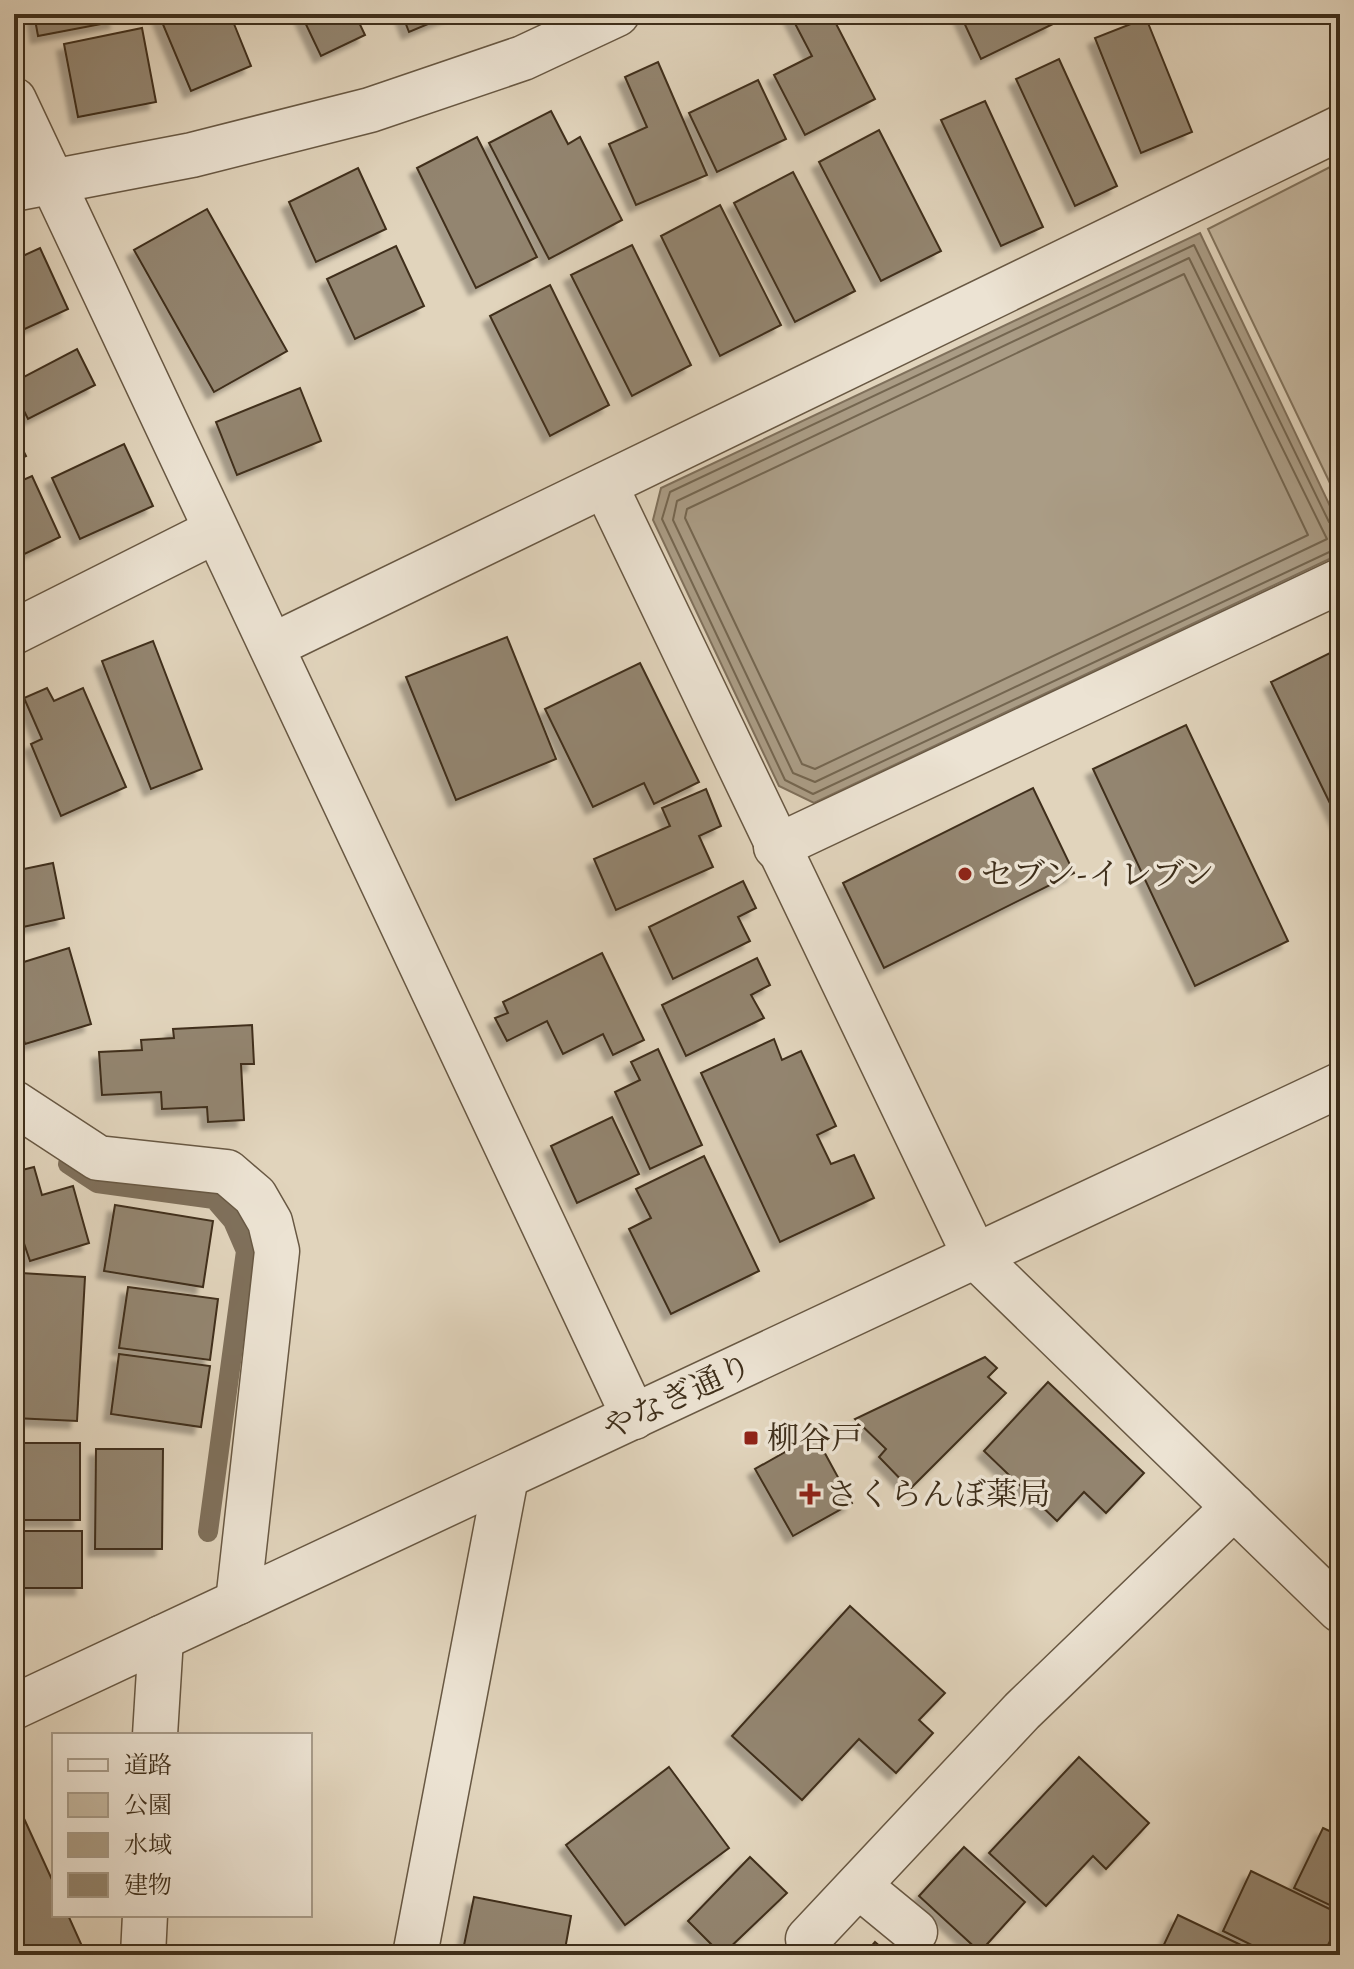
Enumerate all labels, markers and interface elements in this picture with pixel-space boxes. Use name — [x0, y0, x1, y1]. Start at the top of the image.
place label: セブン-イレブン — [981, 852, 1215, 896]
marker: セブン-イレブン — [956, 865, 974, 883]
street label: やなぎ通り — [595, 1342, 759, 1450]
place label: 柳谷戸 — [767, 1416, 863, 1460]
marker: 柳谷戸 — [742, 1429, 760, 1447]
place label: さくらんぼ薬局 — [826, 1472, 1050, 1516]
marker: さくらんぼ薬局 — [801, 1485, 819, 1503]
legend — [52, 1733, 312, 1917]
text: 道路 — [124, 1749, 172, 1781]
text: 公園 — [124, 1789, 172, 1821]
text: 水域 — [124, 1829, 172, 1861]
text: 建物 — [124, 1869, 172, 1901]

